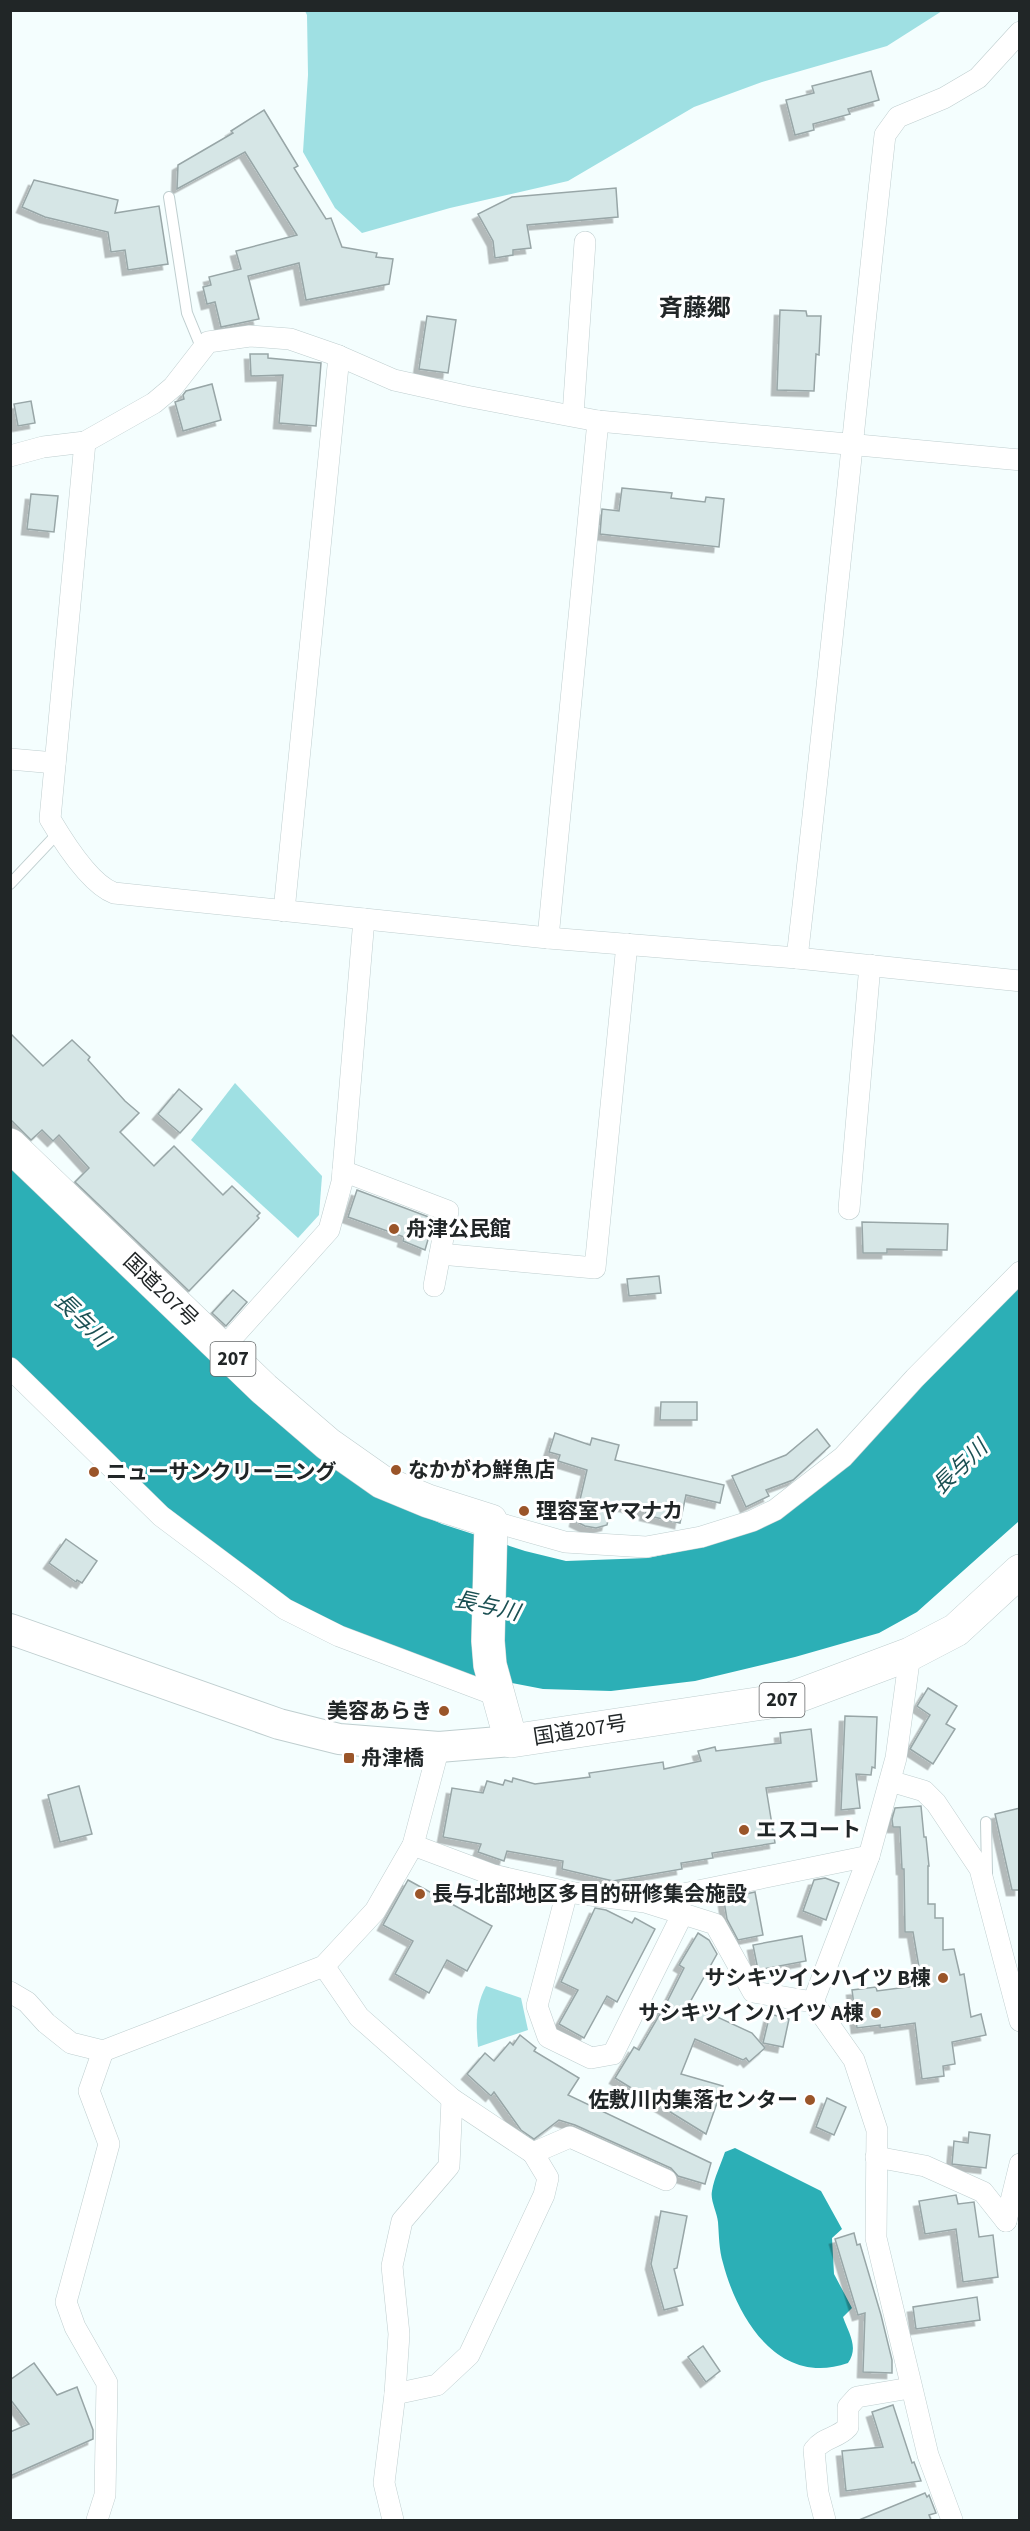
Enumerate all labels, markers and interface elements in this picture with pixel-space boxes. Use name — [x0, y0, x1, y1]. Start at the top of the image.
district label: 斉藤郷 — [659, 291, 731, 326]
place label: 舟津公民館 — [406, 1214, 511, 1244]
marker: 舟津公民館 — [387, 1222, 401, 1236]
street label: 国道207号 — [117, 1246, 205, 1334]
water label: 長与川 — [47, 1286, 118, 1356]
road number: 207 — [210, 1342, 256, 1376]
water label: 長与川 — [925, 1431, 996, 1501]
place label: なかがわ鮮魚店 — [408, 1455, 555, 1485]
place label: ニューサンクリーニング — [106, 1457, 337, 1487]
marker: なかがわ鮮魚店 — [389, 1463, 403, 1477]
marker: ニューサンクリーニング — [87, 1465, 101, 1479]
place label: 理容室ヤマナカ — [536, 1496, 683, 1526]
marker: 理容室ヤマナカ — [517, 1504, 531, 1518]
water label: 長与川 — [451, 1583, 525, 1629]
road number: 207 — [760, 1683, 804, 1717]
place label: 美容あらき — [327, 1696, 432, 1726]
marker: 美容あらき — [437, 1704, 451, 1718]
street label: 国道207号 — [531, 1708, 629, 1752]
place label: 舟津橋 — [361, 1743, 424, 1773]
marker: 舟津橋 — [342, 1751, 356, 1765]
place label: エスコート — [756, 1815, 861, 1845]
marker: エスコート — [737, 1823, 751, 1837]
place label: 長与北部地区多目的研修集会施設 — [432, 1879, 747, 1909]
marker: 長与北部地区多目的研修集会施設 — [413, 1887, 427, 1901]
place label: サシキツインハイツ B棟 — [705, 1963, 931, 1993]
marker: サシキツインハイツ B棟 — [936, 1971, 950, 1985]
place label: サシキツインハイツ A棟 — [638, 1998, 864, 2028]
marker: サシキツインハイツ A棟 — [869, 2006, 883, 2020]
place label: 佐敷川内集落センター — [588, 2085, 798, 2115]
marker: 佐敷川内集落センター — [803, 2093, 817, 2107]

